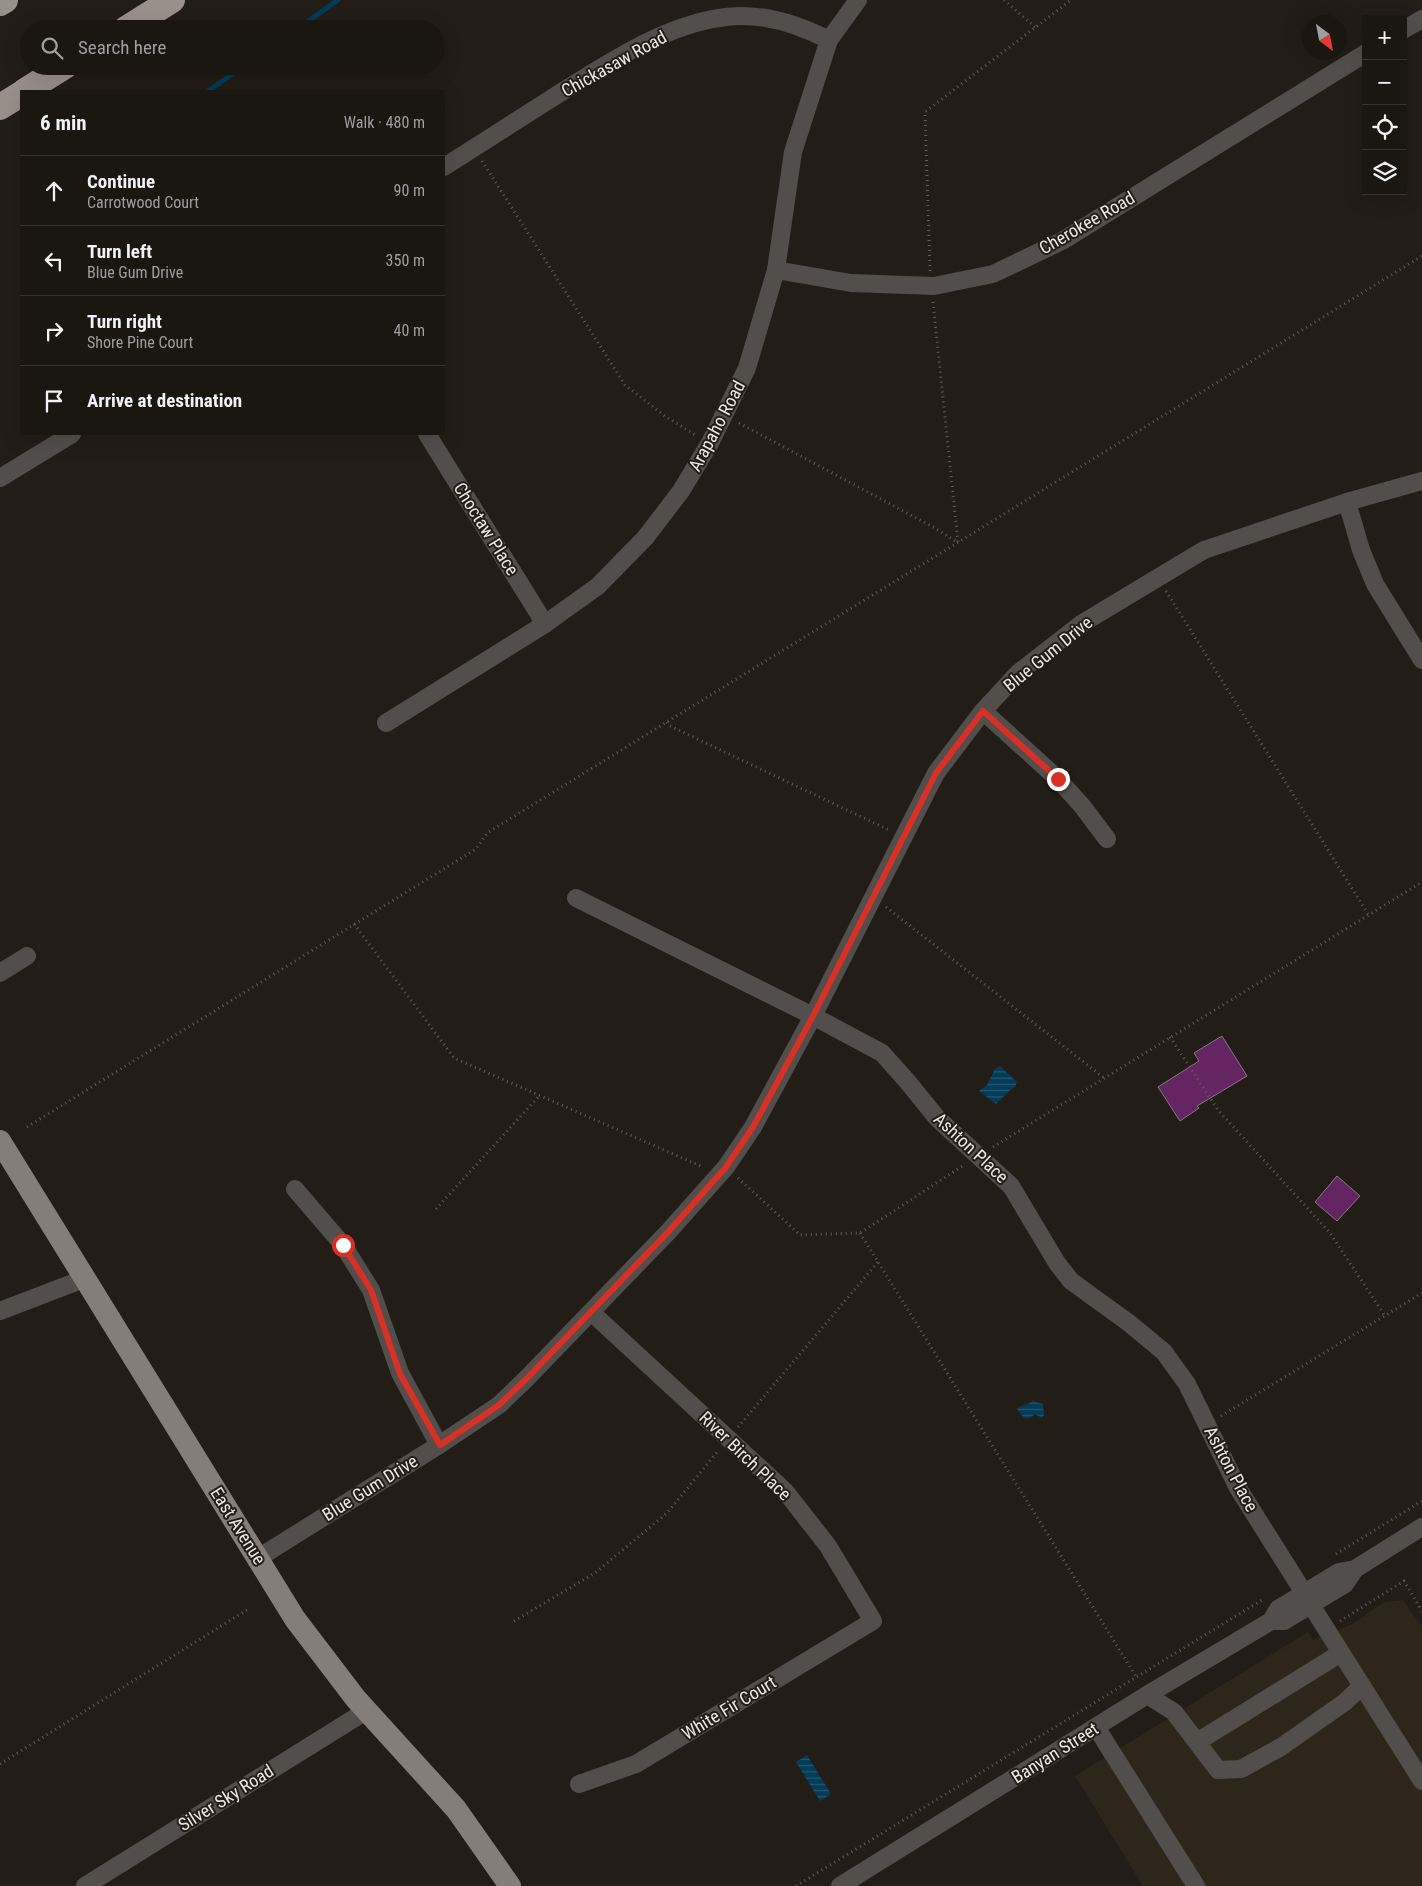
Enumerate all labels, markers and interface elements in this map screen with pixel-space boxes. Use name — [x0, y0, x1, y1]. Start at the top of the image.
north arrow — [1302, 15, 1347, 60]
map controls — [1362, 15, 1407, 195]
button: + — [1362, 15, 1407, 60]
search box — [20, 20, 445, 75]
street label: Chickasaw Road — [558, 26, 670, 101]
icon: search — [38, 34, 66, 62]
text: Search here — [78, 36, 166, 59]
button: − — [1362, 60, 1407, 105]
button: locate — [1362, 105, 1407, 150]
text: 6 min — [40, 111, 87, 135]
text: Walk · 480 m — [344, 113, 425, 132]
button: layers — [1362, 150, 1407, 195]
text: Continue — [87, 170, 155, 193]
icon: ahead — [40, 177, 68, 205]
text: 90 m — [393, 181, 425, 200]
street label: Cherokee Road — [1035, 187, 1138, 258]
text: Carrotwood Court — [87, 193, 199, 212]
text: Turn left — [87, 240, 152, 263]
icon: left — [40, 247, 68, 275]
text: 350 m — [386, 251, 425, 270]
text: Blue Gum Drive — [87, 263, 183, 282]
text: Turn right — [87, 310, 162, 333]
icon: right — [40, 317, 68, 345]
text: 40 m — [393, 321, 425, 340]
text: Shore Pine Court — [87, 333, 193, 352]
street label: Arapaho Road — [684, 377, 749, 475]
icon: arrive — [40, 387, 68, 415]
text: Arrive at destination — [87, 389, 242, 412]
street label: Choctaw Place — [450, 478, 523, 579]
street label: Blue Gum Drive — [999, 611, 1096, 696]
route end — [1047, 768, 1070, 791]
street label: Ashton Place — [930, 1108, 1013, 1187]
route start — [332, 1234, 355, 1257]
street label: River Birch Place — [695, 1407, 796, 1505]
street label: Ashton Place — [1200, 1422, 1263, 1515]
street label: Blue Gum Drive — [318, 1450, 421, 1525]
street label: East Avenue — [206, 1483, 270, 1568]
street label: White Fir Court — [678, 1671, 780, 1744]
street label: Banyan Street — [1008, 1718, 1102, 1787]
street label: Silver Sky Road — [174, 1760, 277, 1835]

